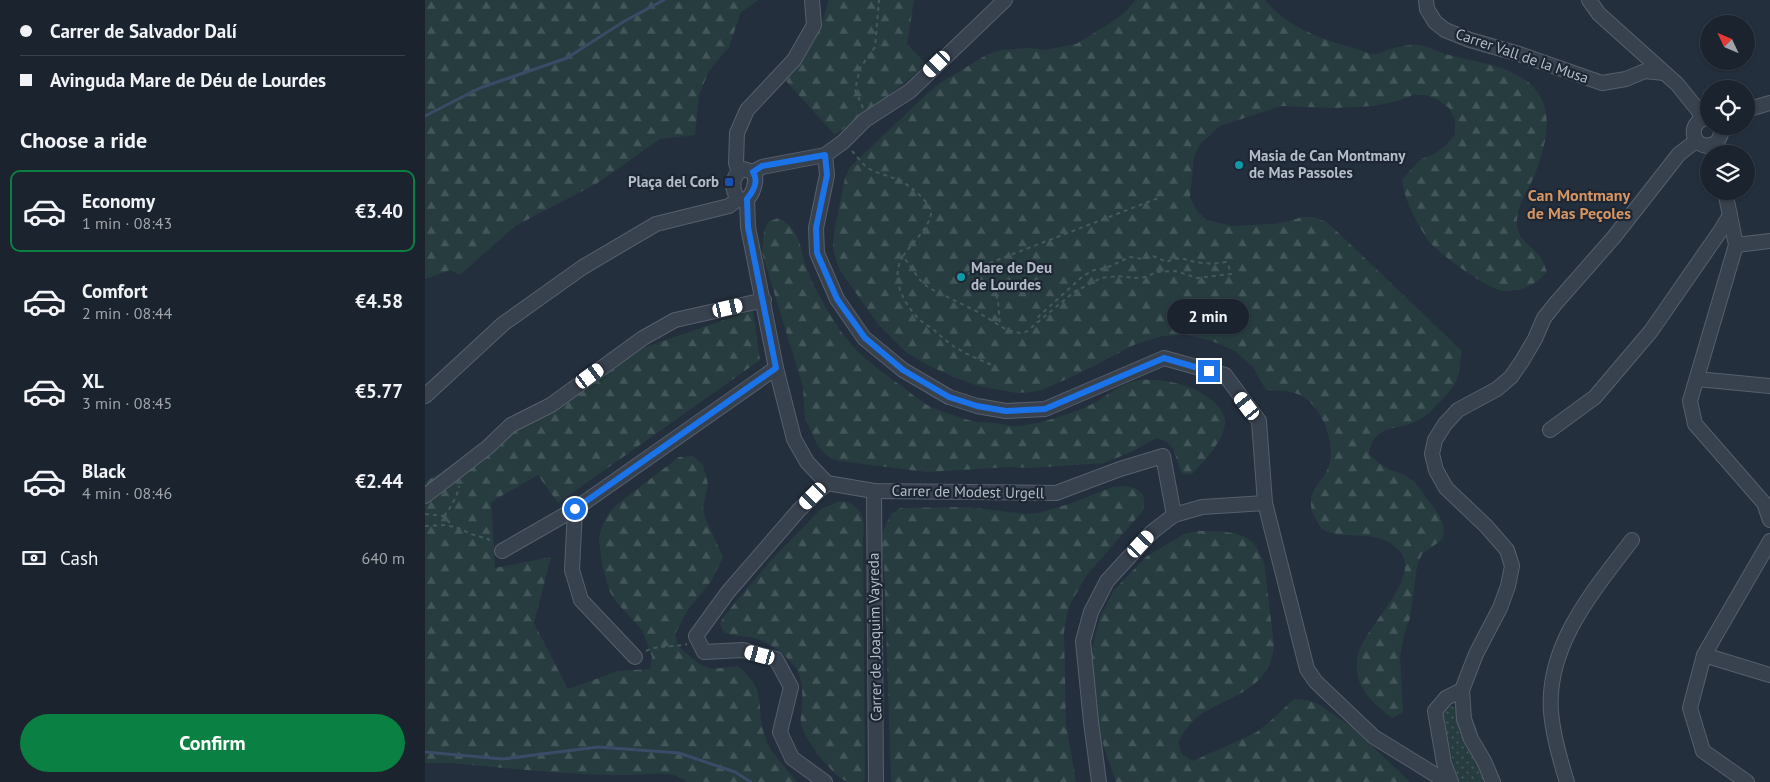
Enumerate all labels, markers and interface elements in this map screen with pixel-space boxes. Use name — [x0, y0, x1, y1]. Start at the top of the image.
north arrow — [1700, 15, 1755, 70]
map controls — [1700, 15, 1755, 200]
text: Carrer de Salvador Dalí — [50, 19, 237, 43]
street label: Carrer Vall de la Musa — [1453, 24, 1591, 87]
car — [921, 48, 953, 80]
text: Avinguda Mare de Déu de Lourdes — [50, 68, 326, 92]
button: locate — [1700, 80, 1755, 135]
text: Choose a ride — [20, 126, 147, 154]
button: layers — [1700, 145, 1755, 200]
place label: Masia de Can Montmany de Mas Passoles — [1249, 146, 1406, 182]
marker: Masia de Can Montmany de Mas Passoles — [1233, 159, 1245, 171]
place label: Plaça del Corb — [628, 172, 719, 191]
marker: Plaça del Corb — [723, 176, 735, 188]
district label: Can Montmany de Mas Peçoles — [1527, 185, 1631, 223]
icon: car — [22, 189, 67, 234]
text: Economy — [82, 189, 155, 213]
text: €3.40 — [355, 199, 403, 223]
text: 1 min · 08:43 — [82, 213, 172, 233]
place label: Mare de Deu de Lourdes — [971, 258, 1052, 294]
marker: Mare de Deu de Lourdes — [955, 271, 967, 283]
icon: car — [22, 279, 67, 324]
text: Comfort — [82, 279, 148, 303]
text: €4.58 — [355, 289, 403, 313]
car — [711, 297, 744, 319]
callout: 2 min — [1168, 298, 1250, 334]
text: 2 min · 08:44 — [82, 303, 172, 323]
text: 2 min — [1188, 306, 1228, 326]
route end — [1198, 360, 1220, 382]
car — [573, 361, 606, 391]
icon: car — [22, 369, 67, 414]
text: XL — [82, 369, 104, 393]
text: €5.77 — [355, 379, 403, 403]
car — [1231, 390, 1262, 422]
text: 3 min · 08:45 — [82, 393, 172, 413]
icon: car — [22, 459, 67, 504]
text: Black — [82, 459, 126, 483]
text: €2.44 — [355, 469, 403, 493]
car — [797, 480, 828, 512]
street label: Carrer de Modest Urgell — [892, 481, 1045, 502]
text: 4 min · 08:46 — [82, 483, 172, 503]
route start — [564, 498, 586, 520]
car — [1125, 528, 1156, 560]
icon: cash — [20, 544, 48, 572]
text: Cash — [60, 546, 98, 570]
text: 640 m — [362, 548, 405, 568]
street label: Carrer de Joaquim Vayreda — [864, 553, 885, 721]
car — [743, 644, 776, 666]
button: Confirm — [20, 714, 405, 772]

